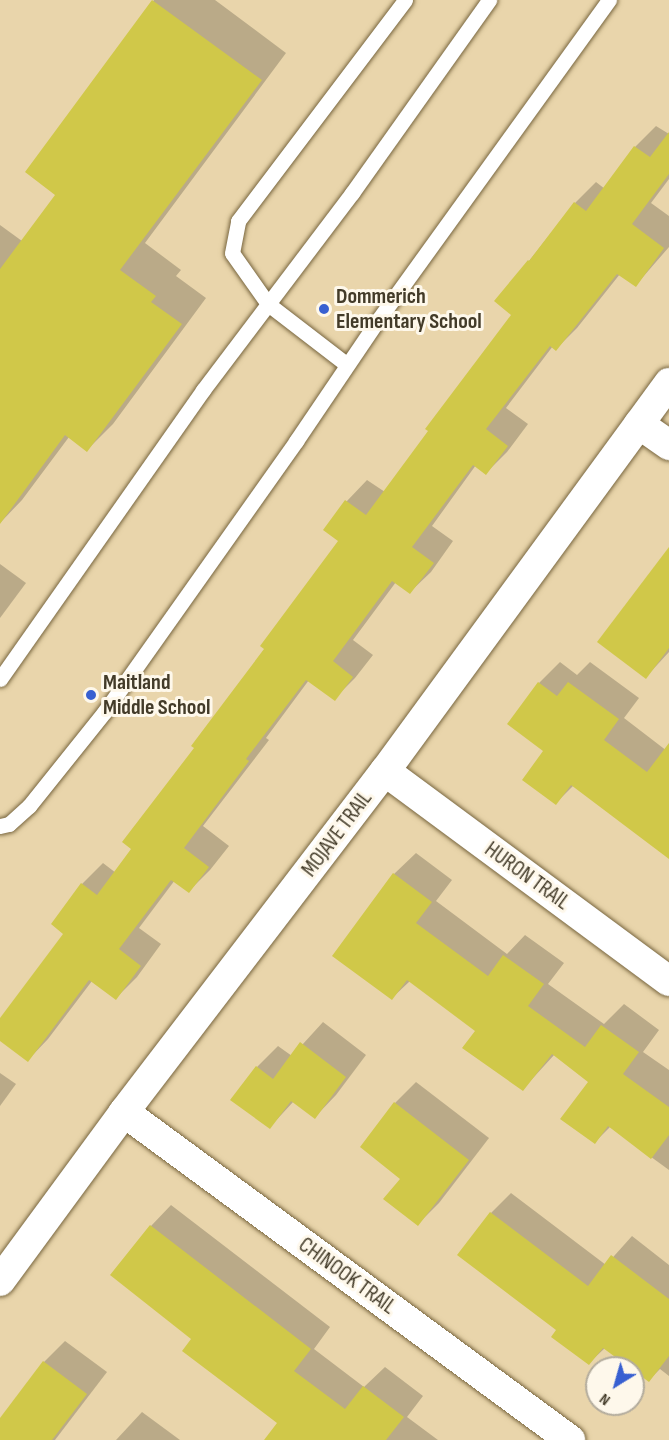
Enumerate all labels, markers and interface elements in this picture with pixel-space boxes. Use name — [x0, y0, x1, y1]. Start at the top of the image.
place label: Dommerich Elementary School — [336, 283, 482, 334]
marker: Dommerich Elementary School — [317, 302, 331, 316]
place label: Maitland Middle School — [103, 669, 210, 720]
marker: Maitland Middle School — [84, 688, 98, 702]
street label: MOJAVE TRAIL — [296, 786, 378, 882]
street label: HURON TRAIL — [479, 836, 575, 916]
street label: CHINOOK TRAIL — [293, 1232, 401, 1320]
north arrow — [585, 1356, 645, 1416]
text: N — [596, 1389, 614, 1409]

